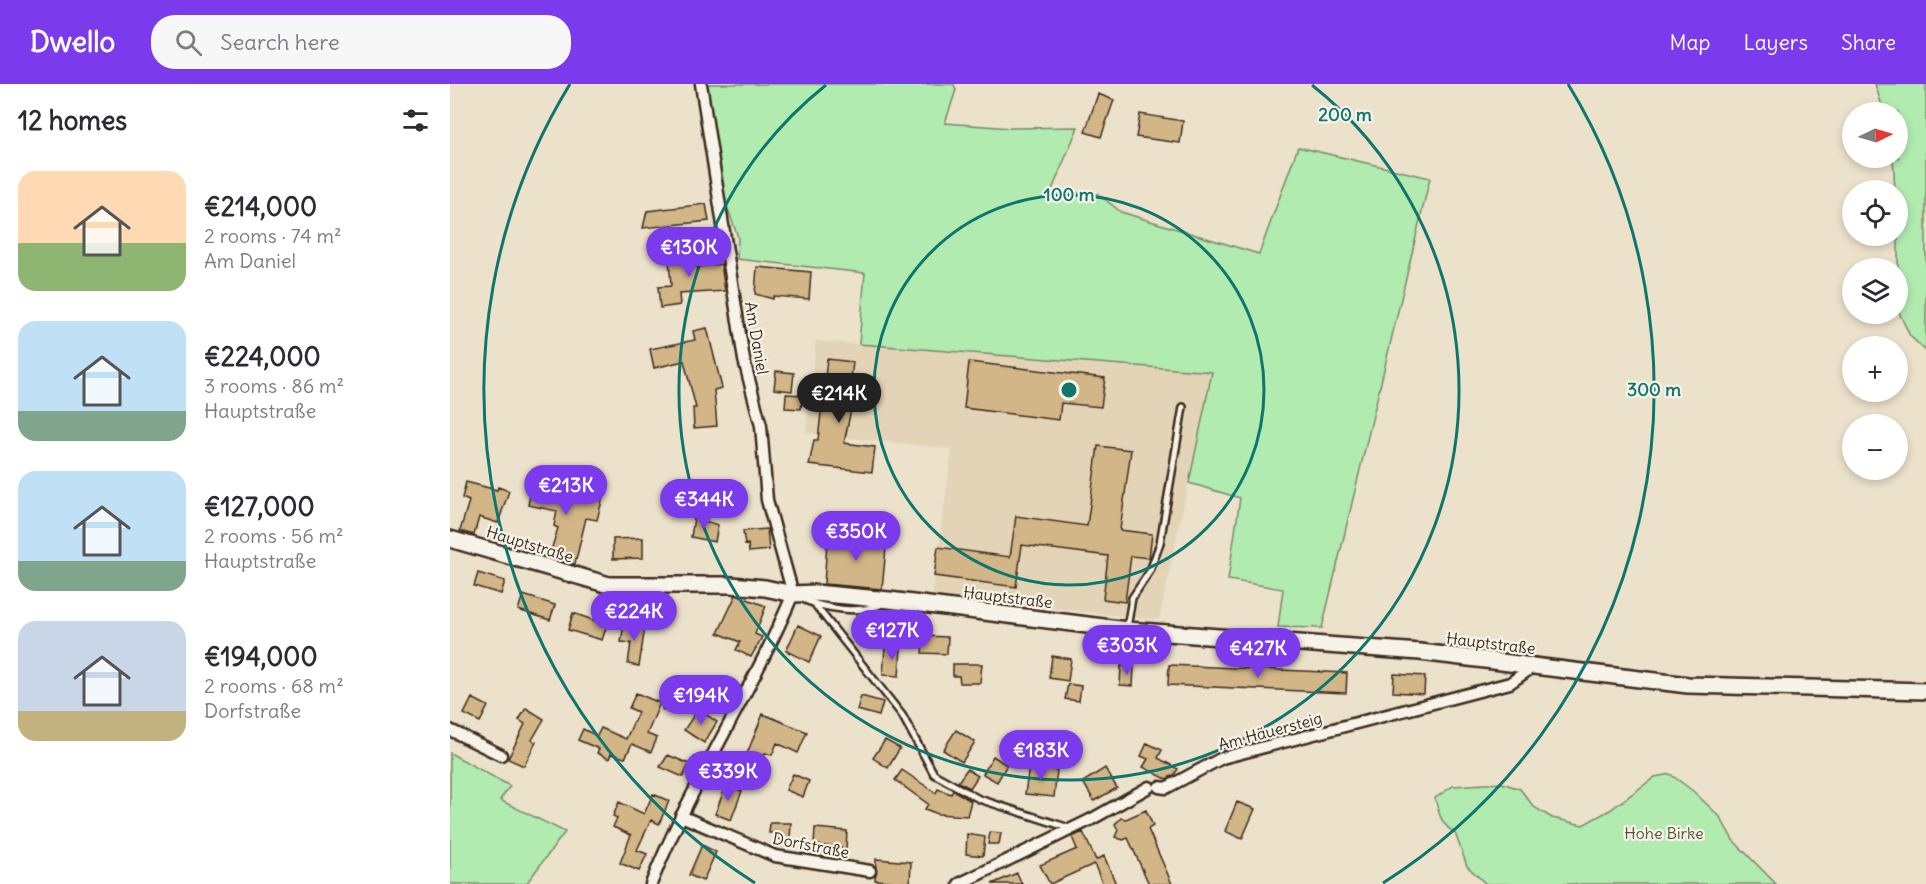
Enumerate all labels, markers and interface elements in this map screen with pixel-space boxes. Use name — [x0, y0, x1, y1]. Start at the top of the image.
search box — [151, 15, 571, 69]
text: Dwello — [30, 24, 115, 60]
icon: search — [172, 26, 205, 59]
text: Search here — [220, 28, 340, 56]
text: Map — [1670, 29, 1710, 56]
text: Layers — [1743, 29, 1808, 56]
text: Share — [1841, 29, 1896, 56]
north arrow — [1842, 102, 1908, 168]
map controls — [1842, 102, 1908, 480]
text: 200 m — [1318, 103, 1372, 126]
text: 12 homes — [18, 104, 127, 137]
icon: filters — [399, 104, 432, 137]
button: locate — [1842, 180, 1908, 246]
text: 100 m — [1044, 183, 1095, 206]
text: €214,000 — [204, 190, 317, 223]
icon: home — [66, 195, 138, 267]
text: 2 rooms · 74 m² — [204, 223, 341, 248]
pin: €130K — [647, 227, 731, 278]
text: €130K — [660, 234, 718, 259]
text: Am Daniel — [204, 248, 296, 273]
button: layers — [1842, 258, 1908, 324]
street label: Am Daniel — [741, 300, 773, 376]
button: + — [1842, 336, 1908, 402]
text: €224,000 — [204, 340, 321, 373]
icon: home — [66, 345, 138, 417]
text: 3 rooms · 86 m² — [204, 373, 344, 398]
pin: €214K — [797, 373, 881, 424]
text: 300 m — [1627, 378, 1681, 401]
text: €214K — [811, 380, 867, 405]
centre of rings — [1059, 380, 1079, 400]
text: Hauptstraße — [204, 398, 316, 423]
button: − — [1842, 414, 1908, 480]
pin: €213K — [524, 465, 608, 516]
text: €213K — [538, 472, 594, 497]
pin: €344K — [662, 479, 746, 530]
text: €344K — [674, 486, 734, 511]
text: €127,000 — [204, 490, 315, 523]
icon: home — [66, 495, 138, 567]
pin: €350K — [814, 511, 898, 562]
text: €350K — [825, 518, 887, 543]
street label: Hauptstraße — [484, 521, 576, 567]
text: 2 rooms · 56 m² — [204, 523, 344, 548]
text: Hauptstraße — [204, 548, 316, 573]
street label: Hauptstraße — [962, 582, 1054, 612]
pin: €224K — [592, 591, 676, 642]
text: €224K — [605, 598, 663, 623]
pin: €127K — [850, 610, 934, 661]
text: €127K — [865, 617, 919, 642]
pin: €303K — [1085, 625, 1169, 676]
pin: €427K — [1216, 628, 1300, 679]
street label: Hauptstraße — [1445, 628, 1537, 658]
text: €303K — [1096, 632, 1158, 657]
text: €427K — [1229, 635, 1287, 660]
text: €194,000 — [204, 640, 318, 673]
icon: home — [66, 645, 138, 717]
text: 2 rooms · 68 m² — [204, 673, 344, 698]
pin: €194K — [659, 675, 743, 726]
text: €194K — [673, 682, 729, 707]
text: Dorfstraße — [204, 698, 301, 723]
street label: Am Häuersteig — [1216, 708, 1324, 754]
pin: €183K — [999, 730, 1083, 781]
text: €183K — [1013, 737, 1069, 762]
pin: €339K — [686, 751, 770, 802]
text: €339K — [698, 758, 758, 783]
park label: Hohe Birke — [1624, 823, 1704, 843]
street label: Dorfstraße — [771, 828, 851, 862]

